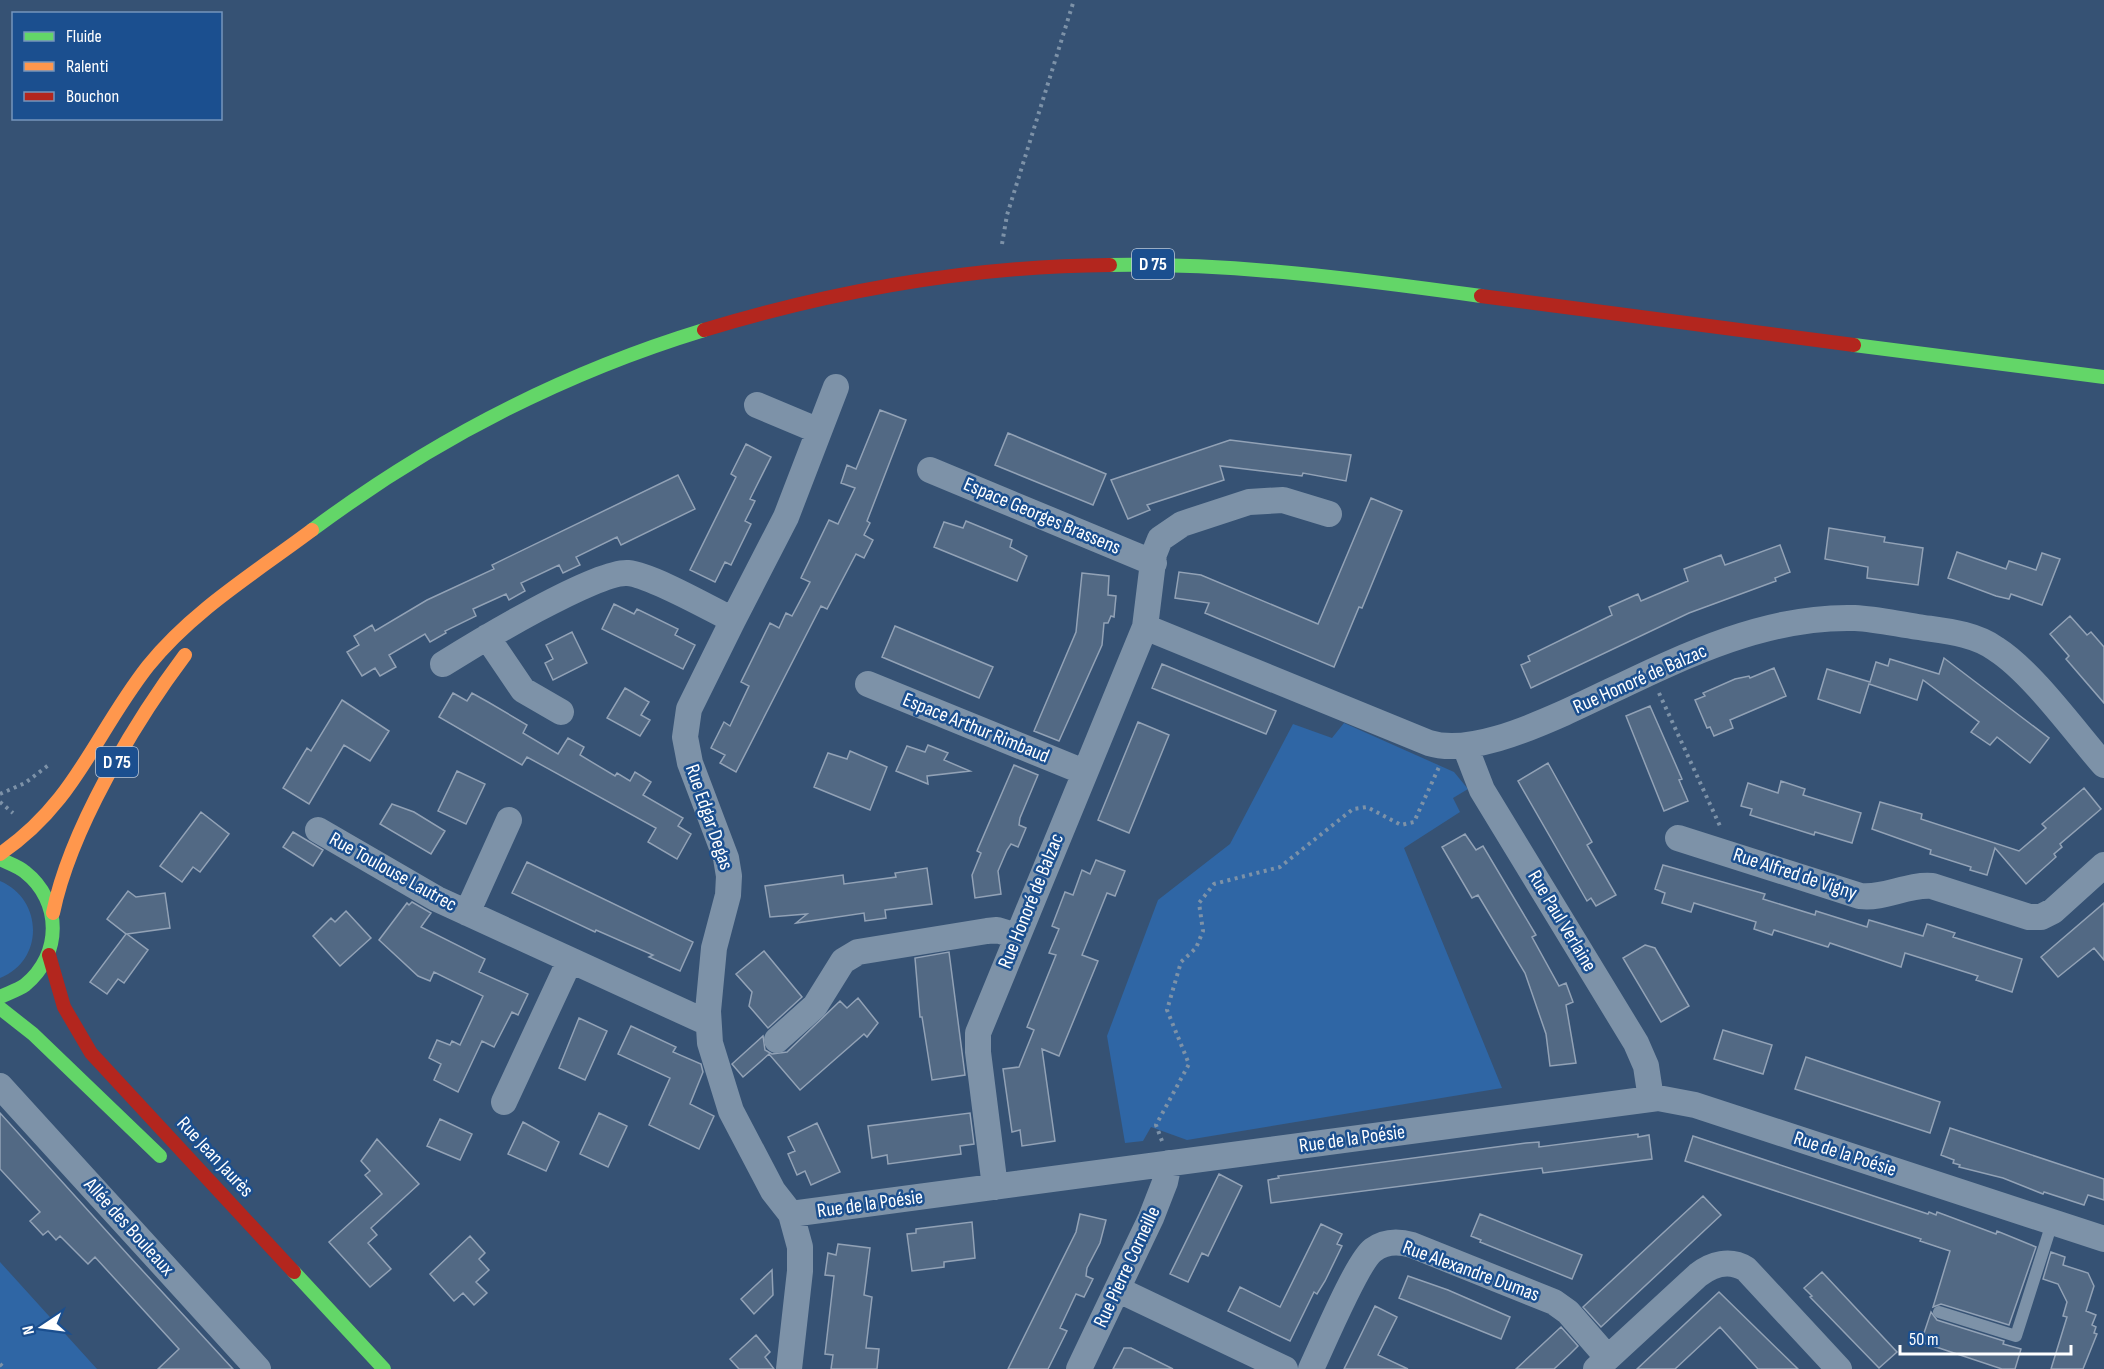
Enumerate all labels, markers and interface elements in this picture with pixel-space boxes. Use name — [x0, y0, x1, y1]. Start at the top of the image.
legend — [12, 12, 222, 120]
text: Fluide — [66, 26, 102, 47]
text: Ralenti — [66, 56, 108, 77]
text: Bouchon — [66, 86, 119, 107]
road number: D 75 — [1132, 249, 1174, 279]
street label: Espace Georges Brassens — [960, 472, 1124, 560]
street label: Rue Honoré de Balzac — [1570, 639, 1710, 719]
street label: Espace Arthur Rimbaud — [899, 688, 1053, 768]
road number: D 75 — [96, 747, 138, 777]
street label: Rue Edgar Degas — [680, 761, 738, 873]
street label: Rue Toulouse Lautrec — [325, 827, 461, 917]
street label: Rue Honoré de Balzac — [993, 830, 1069, 972]
street label: Rue Alfred de Vigny — [1730, 843, 1860, 905]
street label: Rue Paul Verlaine — [1522, 866, 1602, 976]
street label: Rue Jean Jaurès — [172, 1112, 258, 1202]
street label: Rue de la Poésie — [1297, 1120, 1407, 1158]
street label: Rue de la Poésie — [1791, 1126, 1899, 1182]
street label: Allée des Bouleaux — [78, 1172, 179, 1281]
street label: Rue de la Poésie — [815, 1185, 925, 1223]
street label: Rue Pierre Corneille — [1088, 1203, 1166, 1331]
street label: Rue Alexandre Dumas — [1399, 1235, 1543, 1307]
north arrow — [12, 1297, 72, 1357]
scale bar — [1900, 1318, 2071, 1356]
text: N — [19, 1324, 39, 1336]
text: 50 m — [1909, 1329, 1939, 1350]

